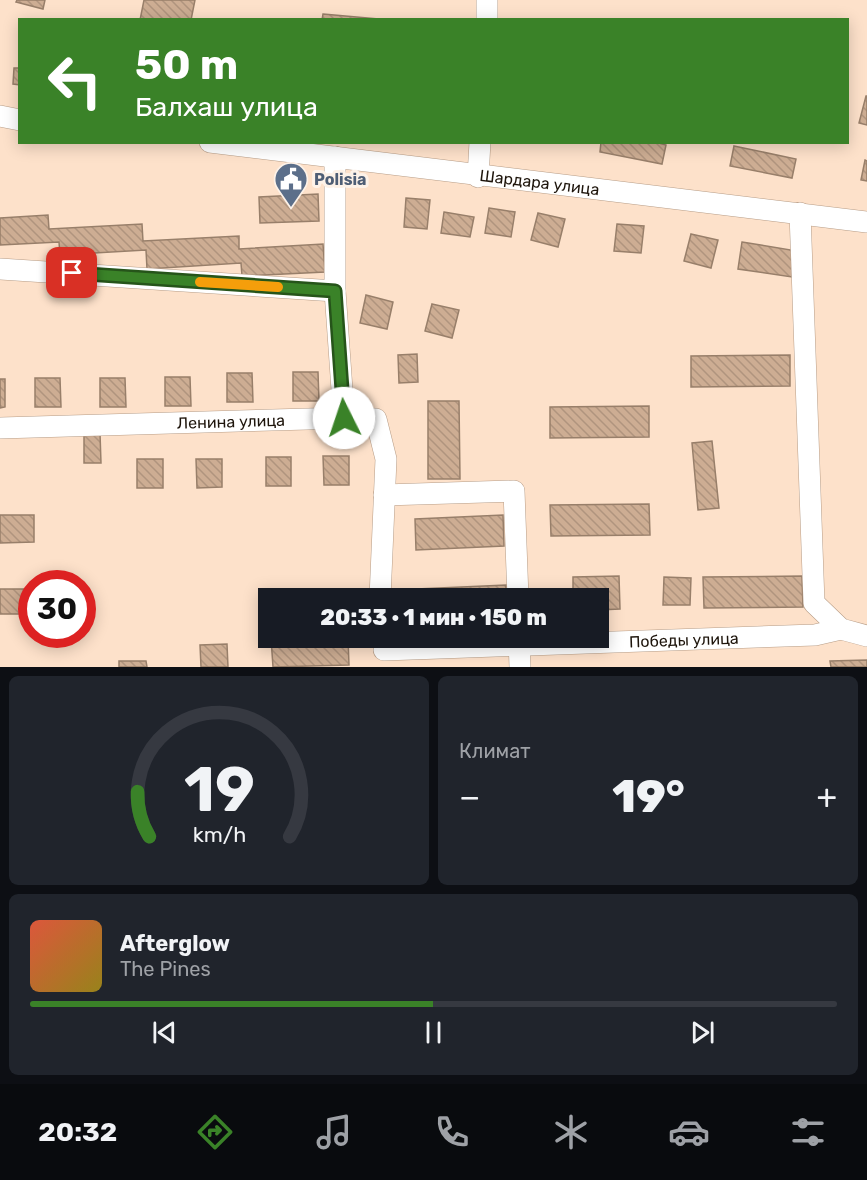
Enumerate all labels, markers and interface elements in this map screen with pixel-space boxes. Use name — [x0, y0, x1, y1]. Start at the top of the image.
text: 50 m — [135, 40, 238, 90]
icon: left — [36, 42, 114, 120]
text: Балхаш улица — [135, 91, 318, 123]
public building icon: Polisia — [273, 161, 309, 208]
street label: Шардара улица — [479, 165, 601, 199]
place label: Polisia — [314, 170, 367, 189]
pin — [46, 247, 97, 298]
icon: arrive — [55, 256, 88, 289]
position arrow — [312, 386, 376, 450]
street label: Ленина улица — [176, 410, 285, 432]
speed limit sign: 30 — [18, 570, 96, 648]
text: 20:33 · 1 мин · 150 m — [320, 604, 547, 631]
street label: Победы улица — [629, 628, 739, 651]
text: Климат — [459, 739, 531, 763]
text: 19 — [183, 753, 255, 827]
text: 19° — [612, 770, 685, 823]
text: − — [459, 777, 480, 816]
text: + — [816, 777, 837, 816]
text: km/h — [192, 823, 246, 848]
text: Afterglow — [120, 930, 230, 957]
text: The Pines — [120, 957, 211, 981]
icon: previous — [148, 1016, 181, 1049]
icon: pause — [417, 1016, 450, 1049]
icon: next — [686, 1016, 719, 1049]
icon: directions — [194, 1111, 236, 1153]
icon: music — [313, 1111, 355, 1153]
icon: phone — [431, 1111, 473, 1153]
icon: climate — [550, 1111, 592, 1153]
icon: car — [668, 1111, 710, 1153]
icon: filters — [787, 1111, 829, 1153]
text: 20:32 — [38, 1116, 117, 1148]

